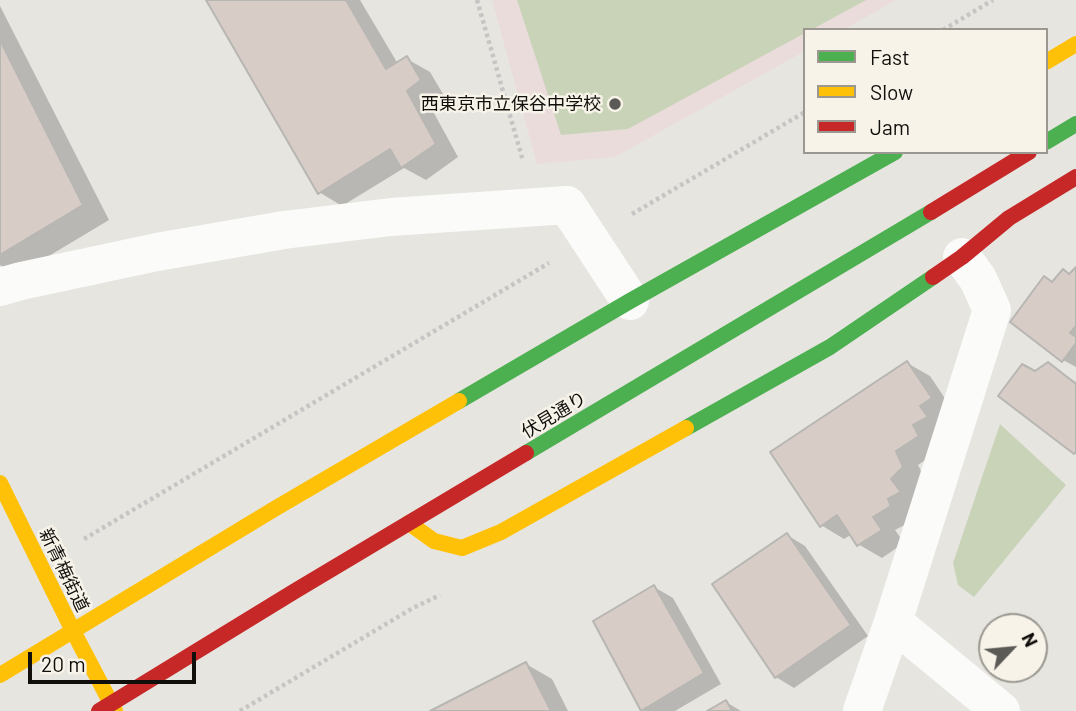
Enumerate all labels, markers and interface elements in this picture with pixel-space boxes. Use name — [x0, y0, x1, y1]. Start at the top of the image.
legend — [803, 28, 1048, 154]
text: Fast — [870, 44, 910, 69]
text: Slow — [870, 79, 913, 104]
place label: 西東京市立保谷中学校 — [421, 93, 601, 115]
marker: 西東京市立保谷中学校 — [607, 96, 623, 112]
text: Jam — [870, 114, 910, 139]
street label: 伏見通り — [518, 387, 590, 443]
street label: 新青梅街道 — [35, 525, 93, 615]
north arrow — [978, 613, 1048, 683]
text: N — [1017, 629, 1044, 650]
scale bar — [32, 638, 200, 682]
text: 20 m — [41, 651, 86, 676]

